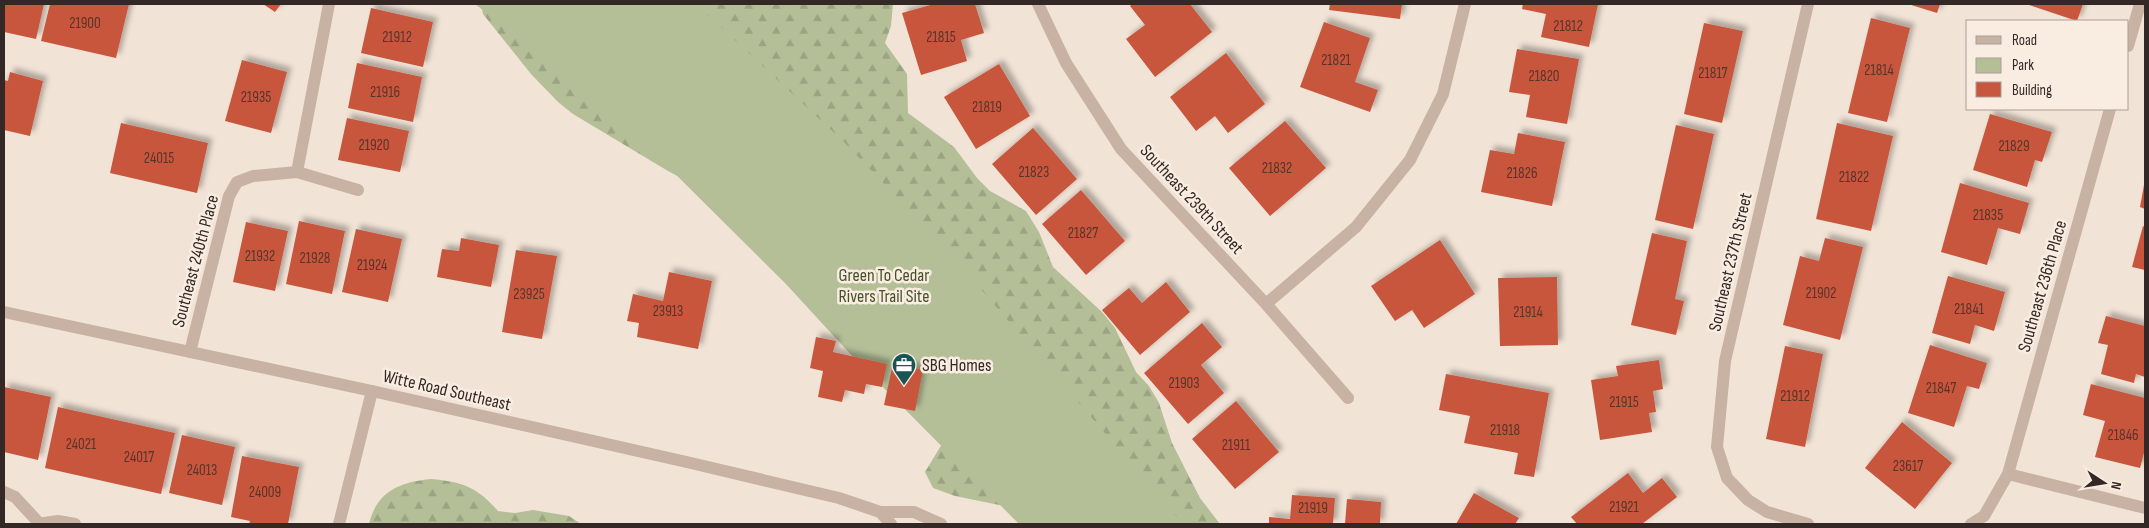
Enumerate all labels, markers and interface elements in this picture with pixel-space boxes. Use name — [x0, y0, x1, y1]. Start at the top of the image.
house number: 21900 — [69, 14, 101, 33]
house number: 21812 — [1553, 17, 1583, 36]
legend — [1966, 20, 2129, 110]
house number: 21912 — [382, 28, 412, 47]
house number: 21815 — [926, 28, 956, 47]
text: Road — [2012, 31, 2037, 50]
house number: 21821 — [1321, 51, 1352, 70]
text: Park — [2012, 56, 2034, 75]
house number: 21814 — [1864, 61, 1894, 80]
house number: 21817 — [1698, 64, 1728, 83]
house number: 21820 — [1528, 67, 1560, 86]
text: Building — [2012, 81, 2052, 100]
house number: 21916 — [370, 83, 400, 102]
house number: 21935 — [241, 88, 271, 107]
house number: 21819 — [972, 98, 1002, 117]
house number: 21920 — [358, 136, 390, 155]
house number: 21829 — [1998, 137, 2030, 156]
street label: Southeast 239th Street — [1136, 140, 1248, 259]
house number: 24015 — [144, 149, 174, 168]
house number: 21832 — [1262, 159, 1292, 178]
house number: 21823 — [1019, 163, 1049, 182]
house number: 21826 — [1506, 164, 1538, 183]
house number: 21822 — [1839, 168, 1869, 187]
street label: Southeast 237th Street — [1704, 190, 1757, 333]
street label: Southeast 240th Place — [168, 193, 223, 330]
house number: 21835 — [1973, 206, 2003, 225]
street label: Southeast 236th Place — [2014, 218, 2071, 354]
house number: 21827 — [1068, 224, 1098, 243]
house number: 21932 — [245, 247, 275, 266]
house number: 21928 — [300, 249, 330, 268]
house number: 21924 — [357, 256, 387, 275]
park label: Green To Cedar Rivers Trail Site — [839, 265, 929, 307]
house number: 21902 — [1806, 284, 1837, 303]
house number: 23925 — [513, 285, 545, 304]
house number: 21841 — [1954, 300, 1985, 319]
house number: 23913 — [653, 302, 683, 321]
house number: 21914 — [1513, 303, 1543, 322]
office icon: SBG Homes — [891, 352, 917, 386]
place label: SBG Homes — [922, 355, 991, 376]
street label: Witte Road Southeast — [381, 366, 513, 416]
house number: 21903 — [1168, 374, 1200, 393]
house number: 21847 — [1926, 379, 1956, 398]
house number: 21912 — [1780, 387, 1810, 406]
house number: 21915 — [1609, 393, 1639, 412]
house number: 21918 — [1490, 421, 1520, 440]
house number: 21846 — [2107, 426, 2139, 445]
house number: 24021 — [66, 435, 97, 454]
house number: 21911 — [1222, 436, 1251, 455]
house number: 24017 — [124, 448, 154, 467]
house number: 23617 — [1893, 457, 1923, 476]
north arrow — [2079, 458, 2129, 508]
house number: 24013 — [187, 461, 217, 480]
text: N — [2107, 480, 2125, 491]
house number: 24009 — [249, 483, 281, 502]
house number: 21921 — [1609, 498, 1640, 517]
house number: 21919 — [1298, 499, 1328, 518]

